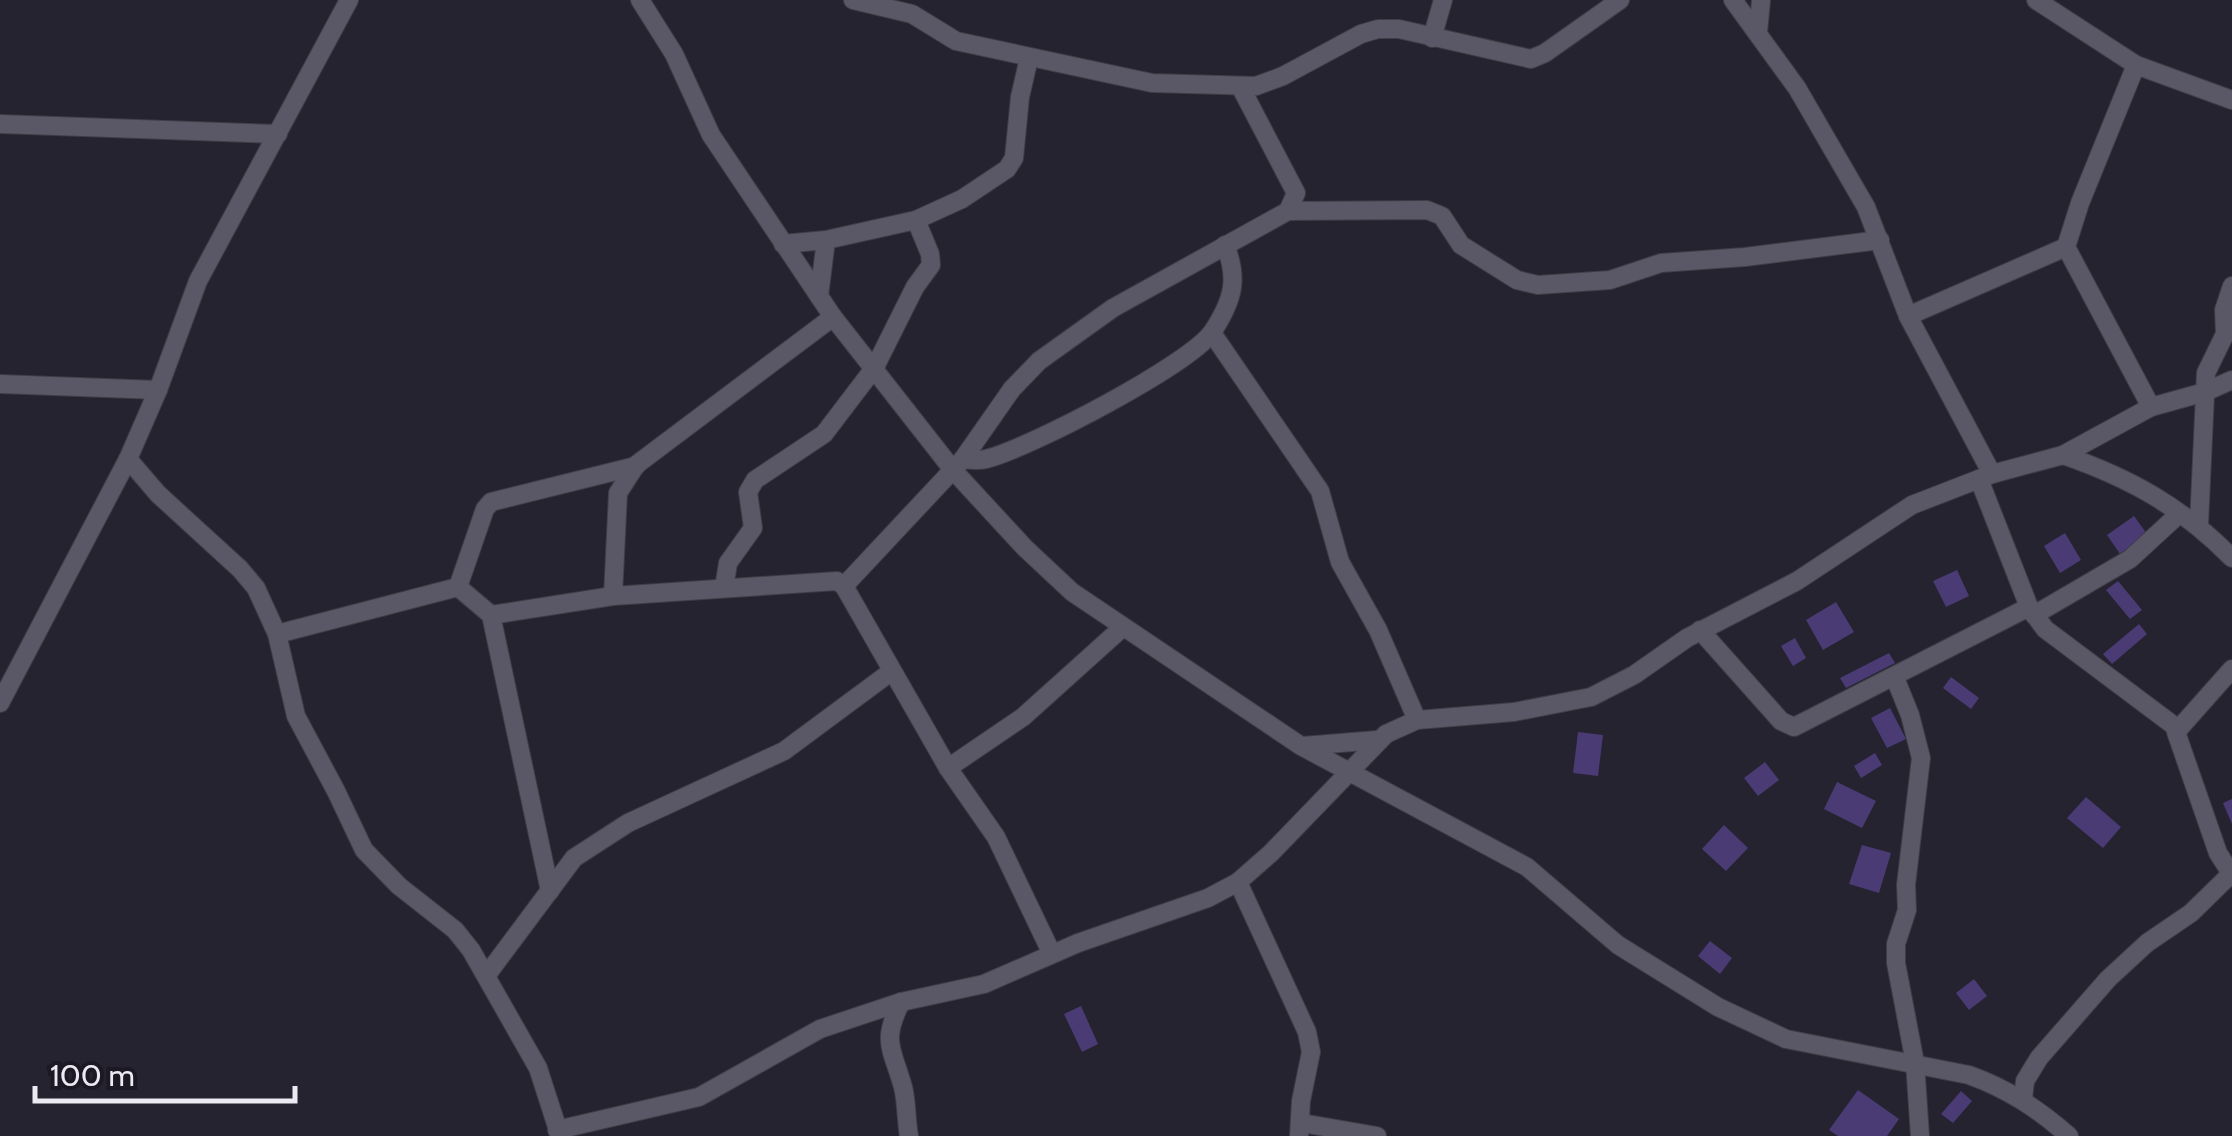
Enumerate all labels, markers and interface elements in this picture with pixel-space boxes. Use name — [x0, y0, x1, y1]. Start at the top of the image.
scale bar — [35, 1041, 295, 1103]
text: 100 m — [50, 1057, 135, 1094]

